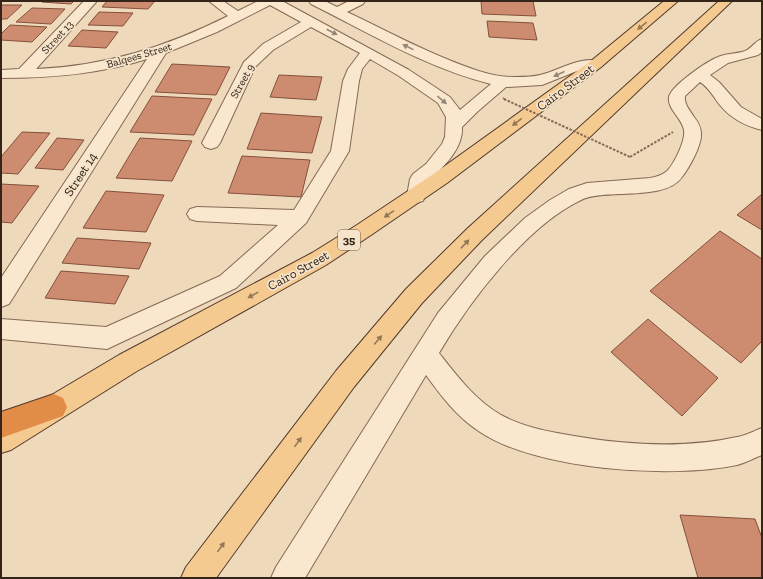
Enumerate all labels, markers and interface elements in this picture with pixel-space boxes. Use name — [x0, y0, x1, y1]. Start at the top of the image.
street label: Street 13 — [39, 18, 76, 57]
one-way arrow — [637, 22, 648, 30]
one-way arrow — [326, 29, 337, 35]
street label: Balqees Street — [105, 40, 174, 71]
one-way arrow — [403, 44, 414, 50]
street label: Cairo Street — [534, 61, 597, 114]
street label: Street 9 — [228, 62, 257, 101]
one-way arrow — [553, 71, 564, 77]
one-way arrow — [437, 95, 447, 104]
one-way arrow — [512, 118, 522, 126]
street label: Street 14 — [61, 150, 100, 199]
one-way arrow — [383, 210, 394, 218]
road number: 35 — [338, 230, 360, 250]
one-way arrow — [461, 239, 470, 249]
street label: Cairo Street — [265, 247, 332, 293]
one-way arrow — [247, 291, 259, 298]
one-way arrow — [373, 335, 383, 345]
one-way arrow — [294, 437, 302, 448]
one-way arrow — [217, 542, 225, 553]

